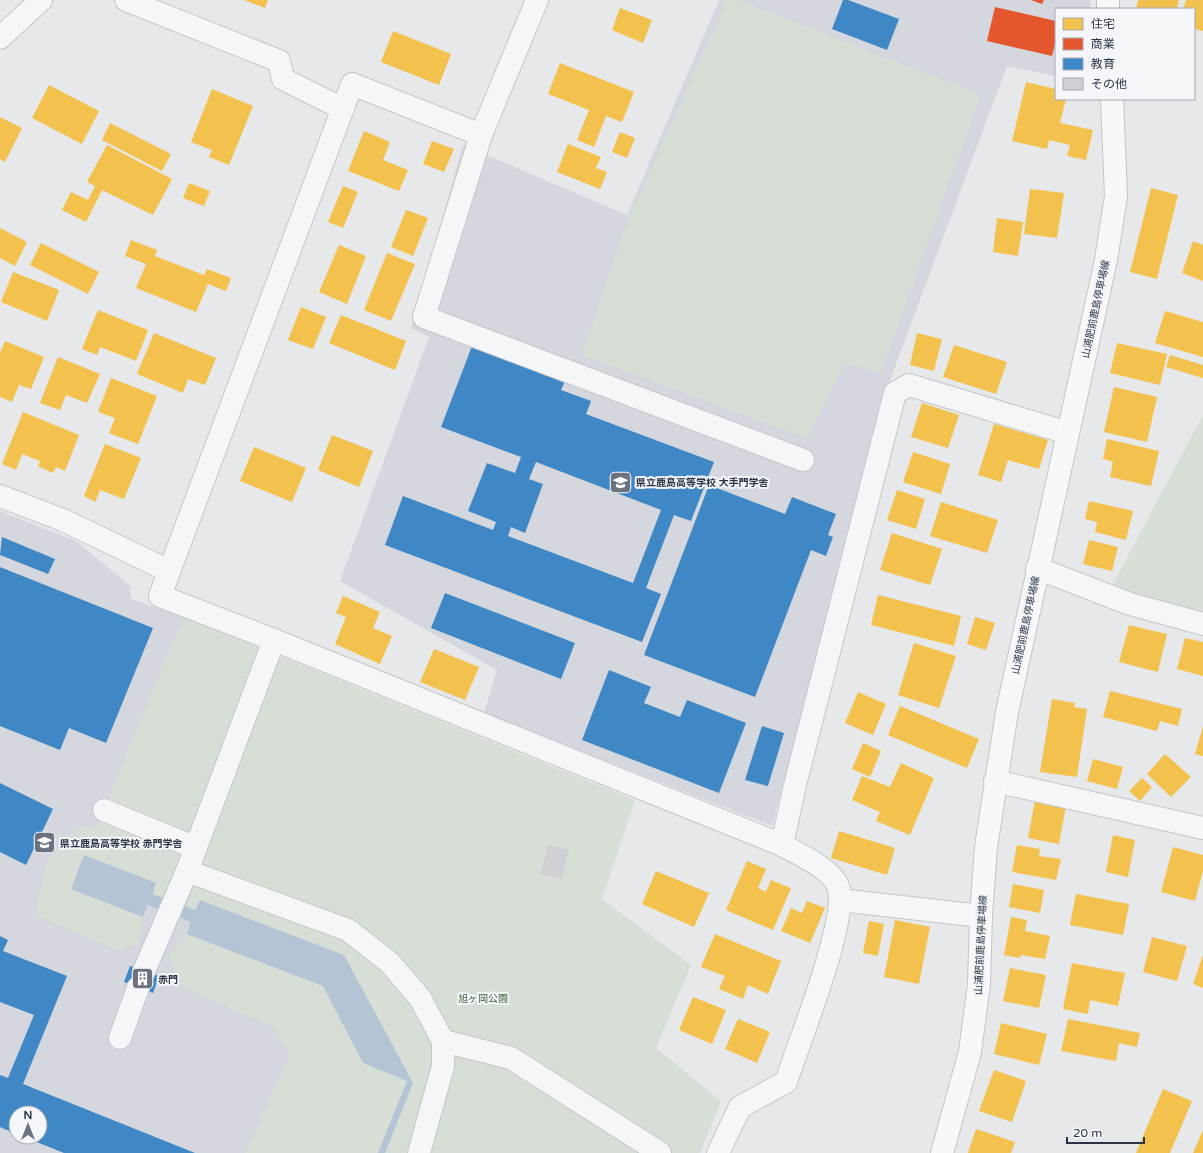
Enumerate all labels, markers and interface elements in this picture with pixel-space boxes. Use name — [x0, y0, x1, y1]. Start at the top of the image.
legend — [1055, 8, 1195, 100]
text: 住宅 — [1091, 17, 1115, 31]
text: 商業 — [1091, 37, 1115, 51]
text: 教育 — [1091, 57, 1115, 71]
text: その他 — [1091, 77, 1127, 91]
street label: 山浦肥前鹿島停車場線 — [1080, 259, 1112, 359]
school or university icon: 県立鹿島高等学校 大手門学舎 — [607, 469, 633, 495]
place label: 県立鹿島高等学校 大手門学舎 — [636, 477, 769, 489]
street label: 山浦肥前鹿島停車場線 — [1010, 575, 1042, 675]
school or university icon: 県立鹿島高等学校 赤門学舎 — [32, 830, 58, 856]
place label: 県立鹿島高等学校 赤門学舎 — [60, 838, 183, 850]
street label: 山浦肥前鹿島停車場線 — [972, 895, 990, 995]
building icon: 赤門 — [129, 966, 155, 992]
place label: 赤門 — [158, 974, 178, 986]
park label: 旭ヶ岡公園 — [458, 993, 508, 1005]
north arrow — [8, 1105, 48, 1145]
text: N — [24, 1109, 32, 1122]
scale bar — [1067, 1119, 1144, 1145]
text: 20 m — [1073, 1126, 1102, 1140]

